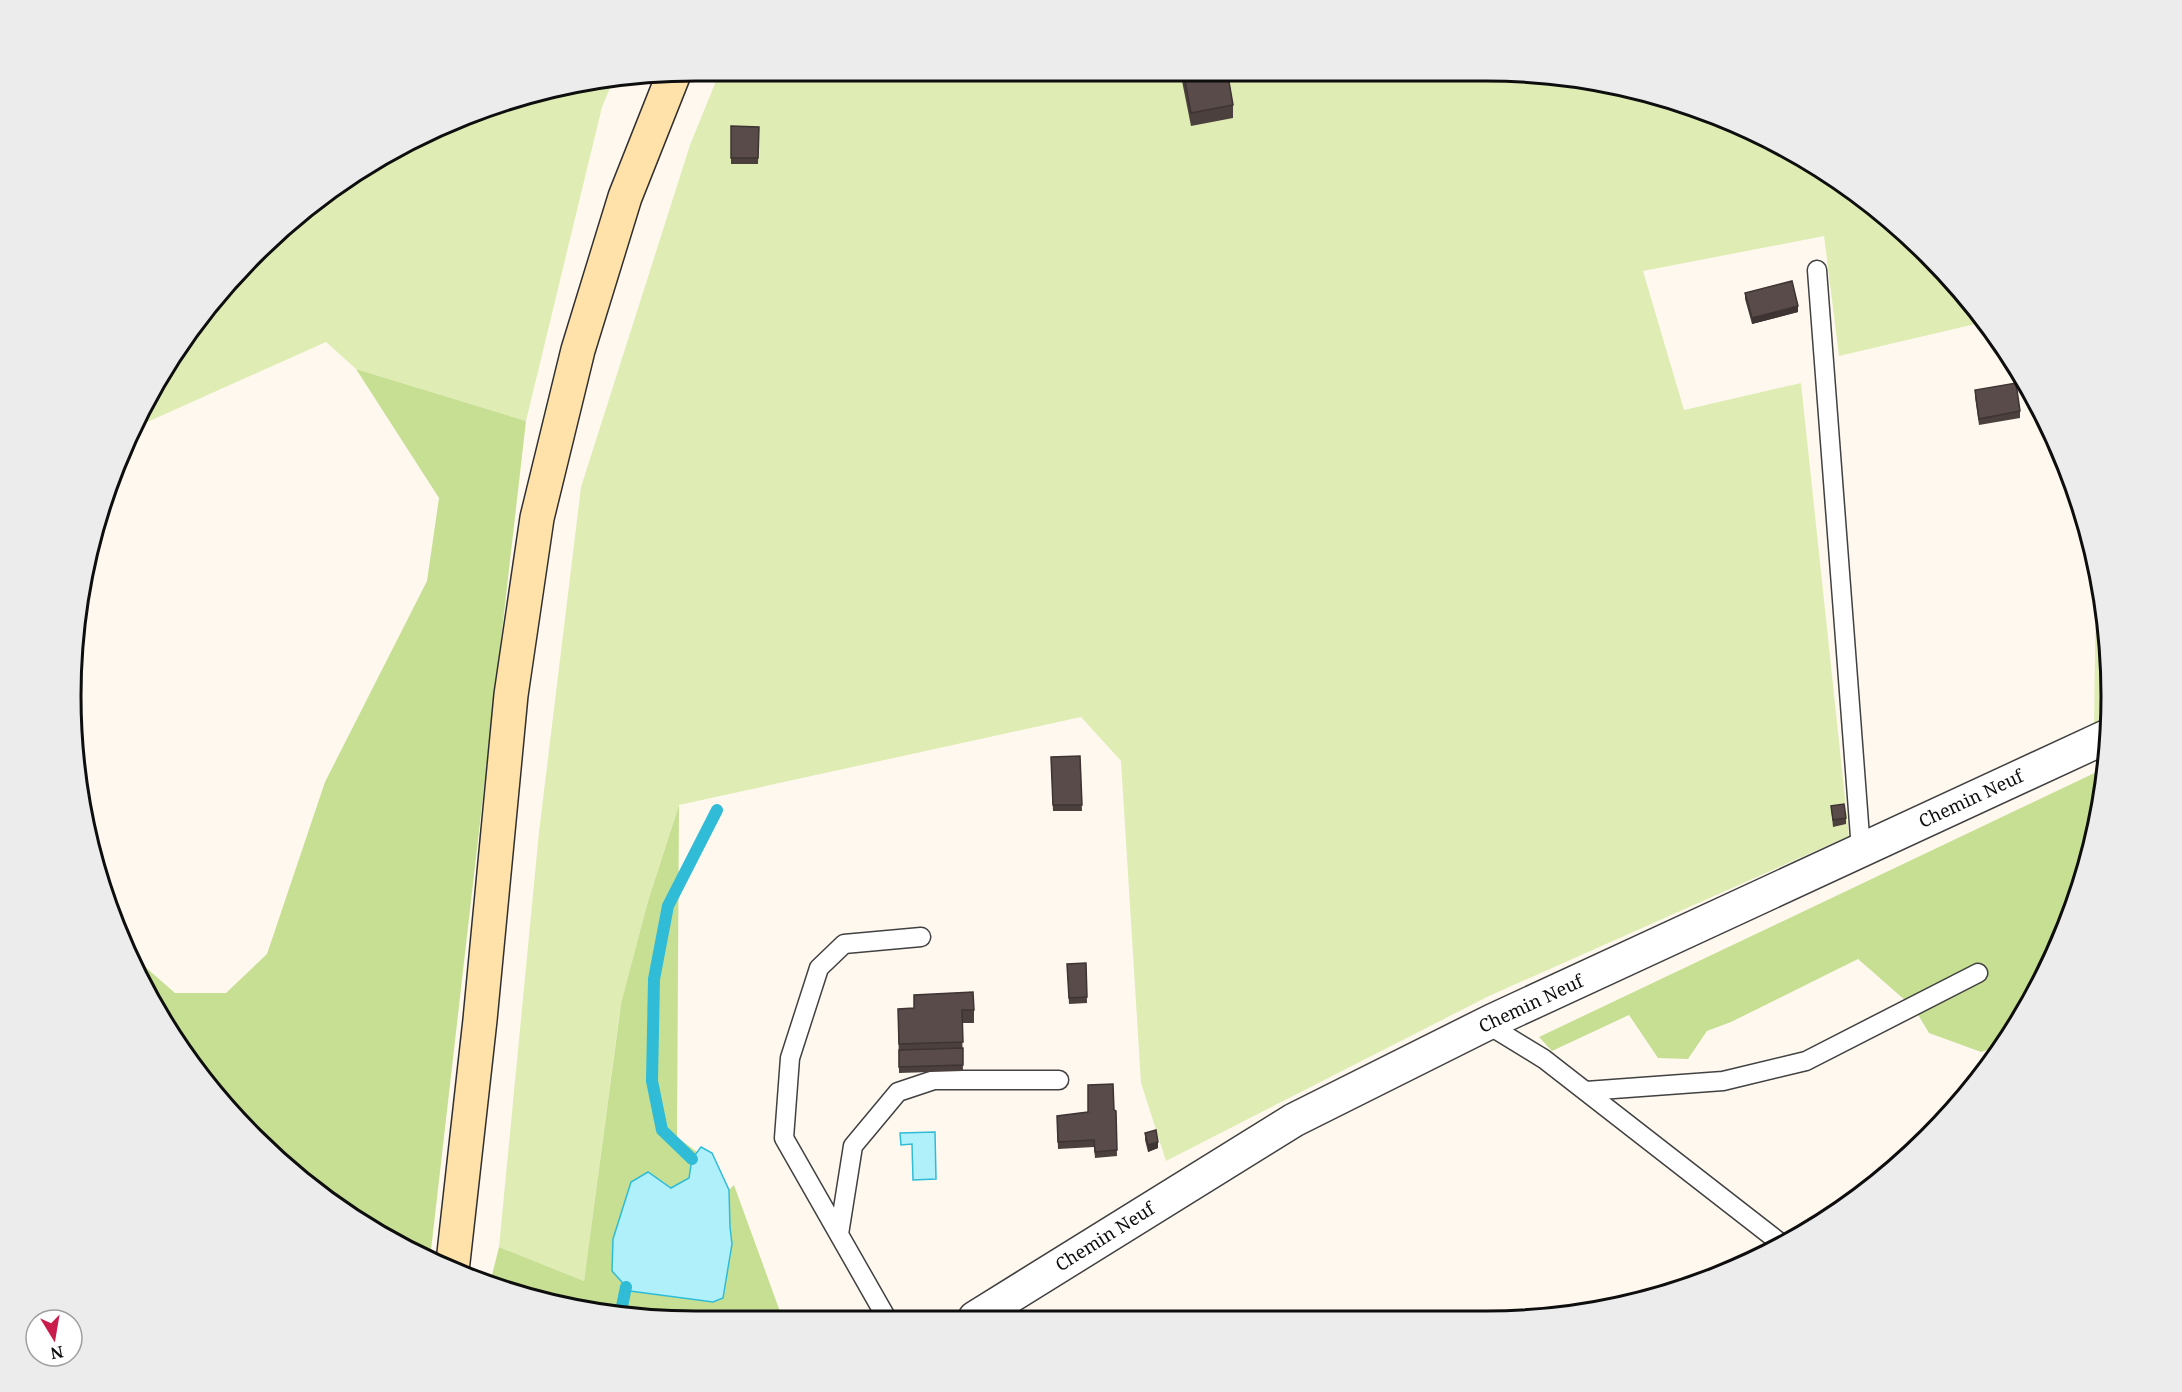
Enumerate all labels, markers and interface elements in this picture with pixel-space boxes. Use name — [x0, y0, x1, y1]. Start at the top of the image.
street label: Chemin Neuf — [1914, 763, 2028, 833]
street label: Chemin Neuf — [1474, 968, 1588, 1038]
street label: Chemin Neuf — [1050, 1195, 1160, 1276]
north arrow — [24, 1308, 84, 1368]
text: N — [48, 1341, 65, 1365]

